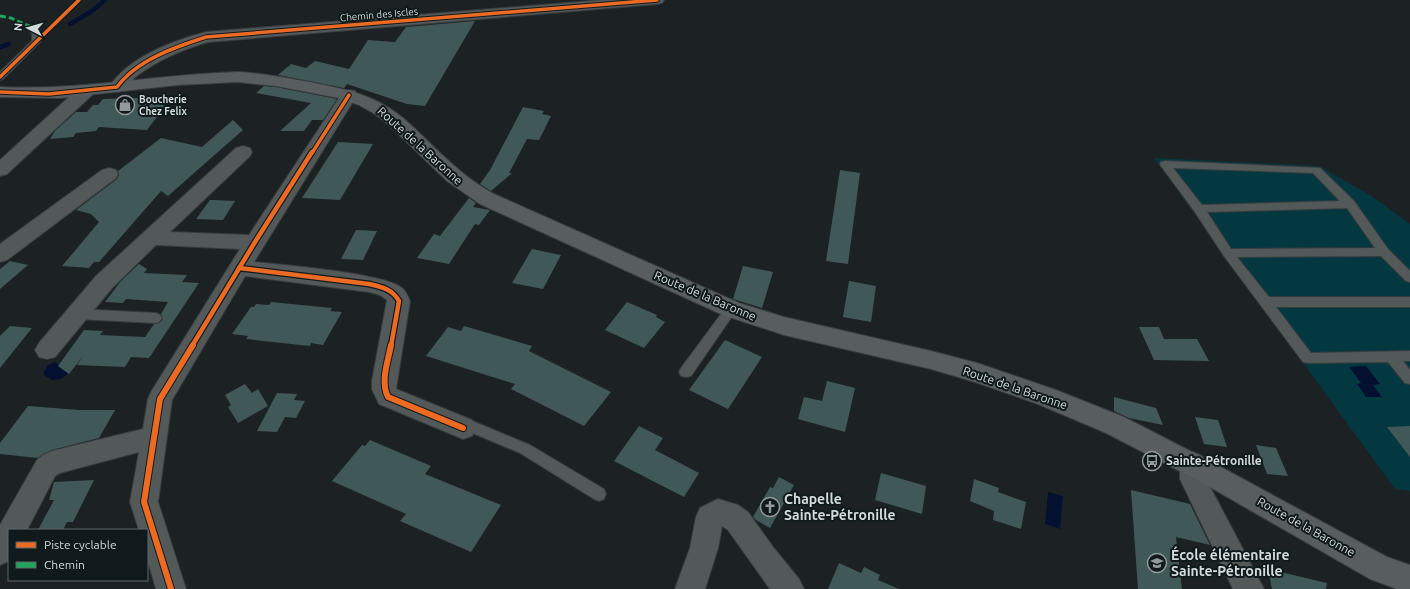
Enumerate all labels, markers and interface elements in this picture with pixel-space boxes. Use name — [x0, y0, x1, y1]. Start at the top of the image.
street label: Chemin des Iscles — [339, 6, 419, 23]
north arrow — [8, 8, 48, 48]
text: N — [12, 22, 24, 32]
shop icon: Boucherie Chez Felix — [114, 94, 136, 116]
place label: Boucherie Chez Felix — [139, 94, 187, 117]
street label: Route de la Baronne — [375, 104, 465, 187]
street label: Route de la Baronne — [652, 268, 758, 323]
street label: Route de la Baronne — [961, 364, 1069, 412]
bus stop icon: Sainte-Pétronille — [1141, 450, 1163, 472]
place label: Sainte-Pétronille — [1166, 454, 1262, 467]
place label: Chapelle Sainte-Pétronille — [784, 491, 896, 523]
street label: Route de la Baronne — [1255, 494, 1357, 559]
church icon: Chapelle Sainte-Pétronille — [759, 496, 781, 518]
legend — [8, 529, 148, 581]
text: Piste cyclable — [44, 538, 117, 551]
place label: École élémentaire Sainte-Pétronille — [1171, 546, 1290, 579]
school or university icon: École élémentaire Sainte-Pétronille — [1146, 552, 1168, 574]
text: Chemin — [44, 558, 85, 571]

